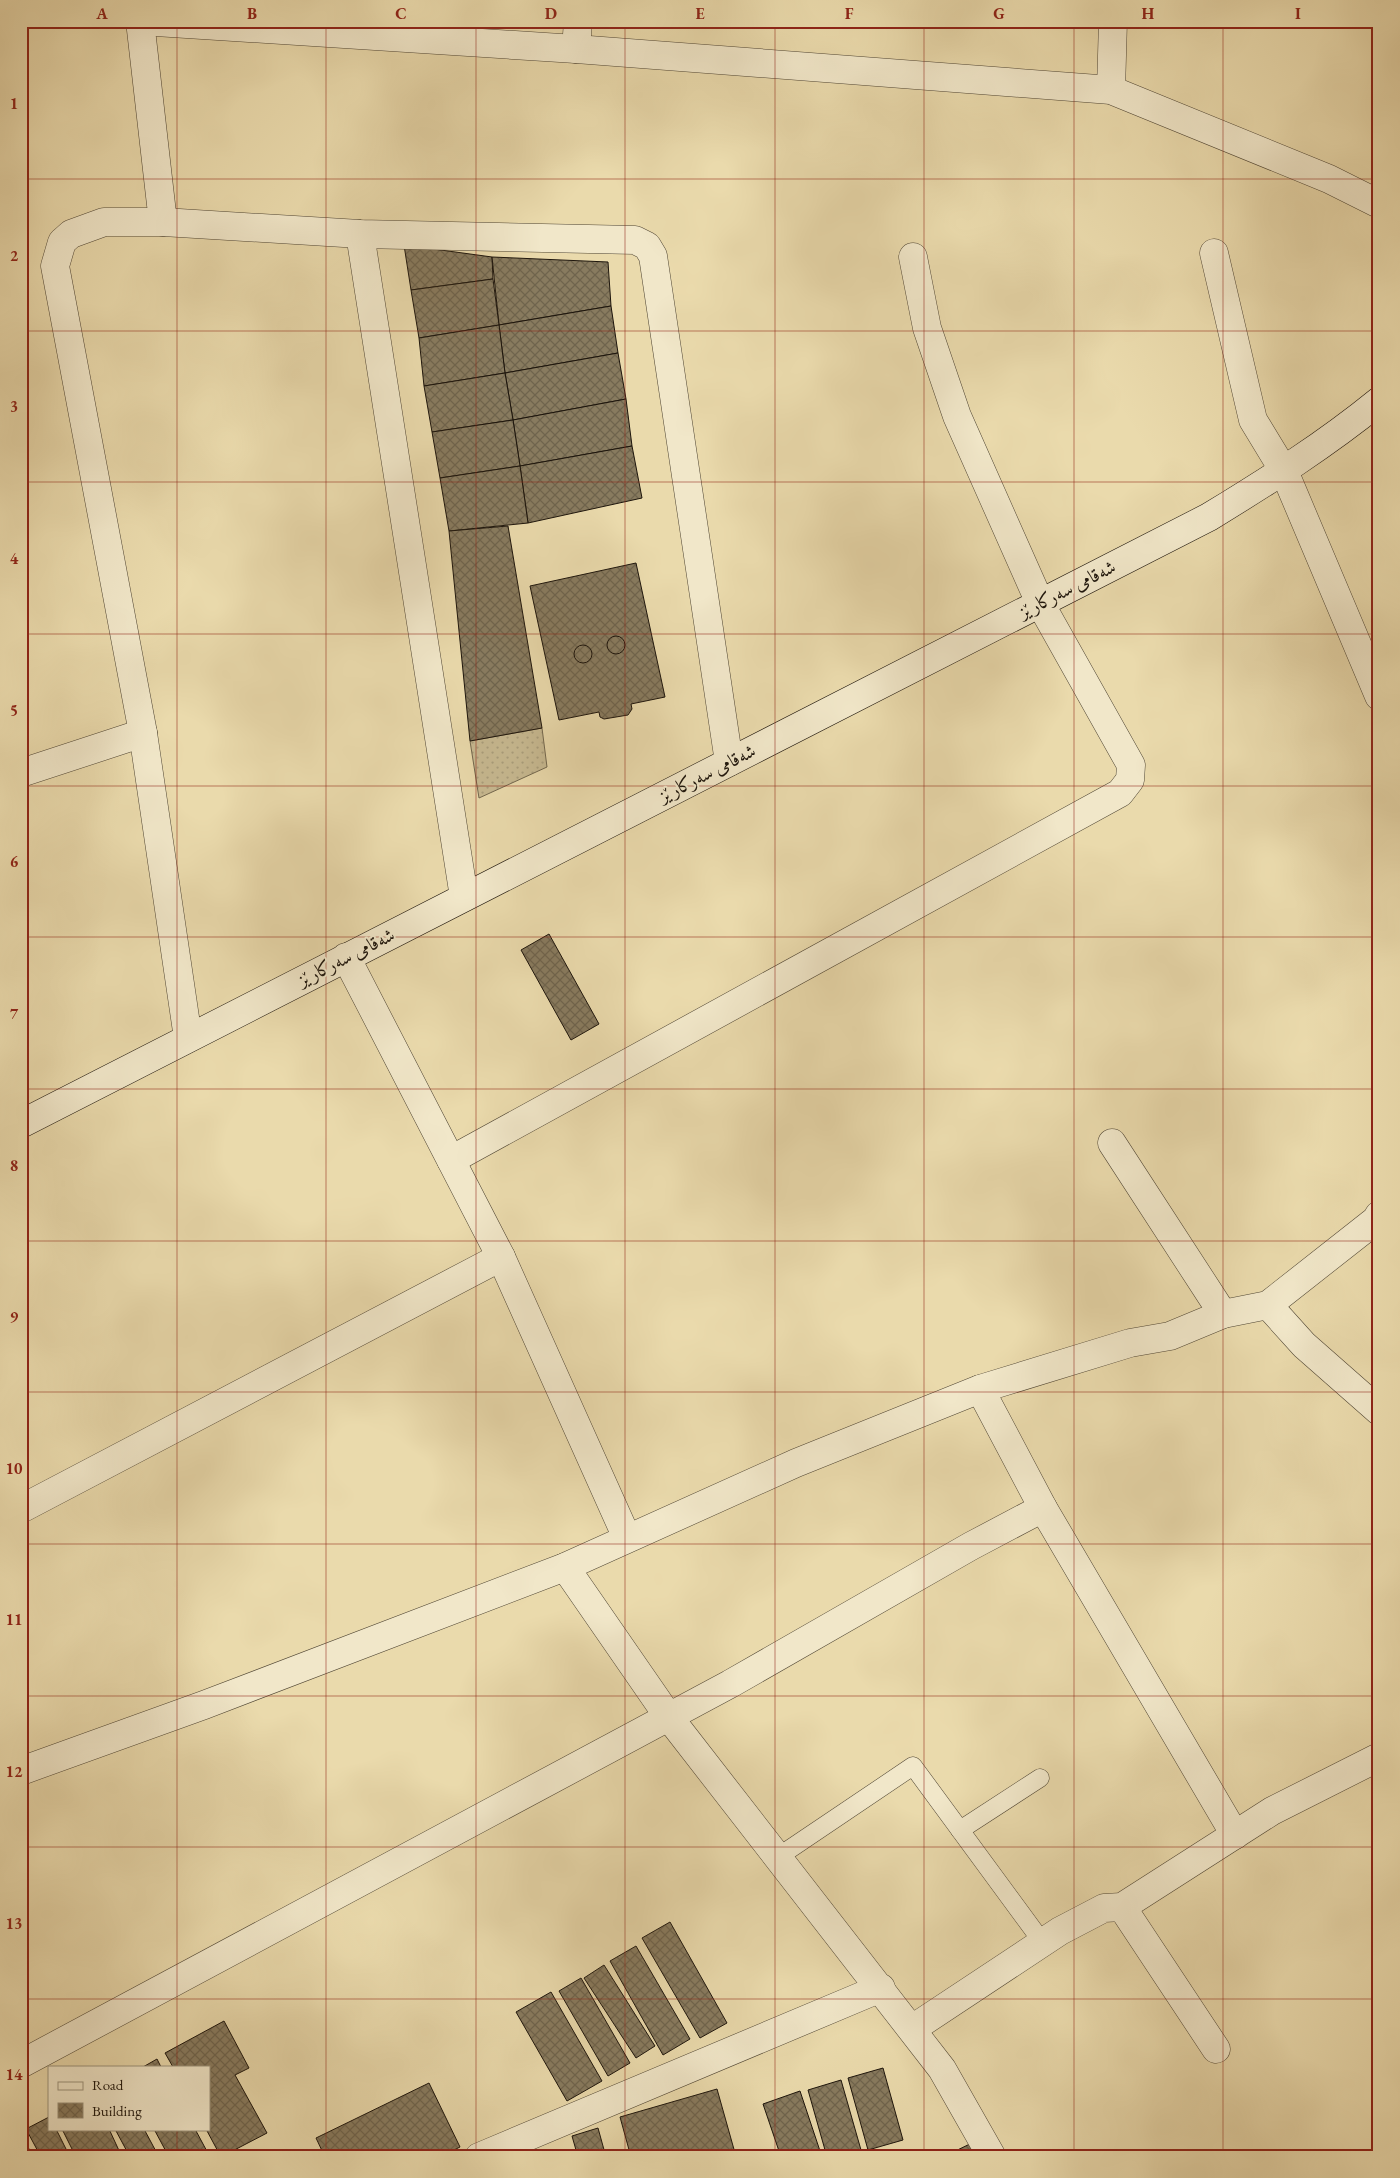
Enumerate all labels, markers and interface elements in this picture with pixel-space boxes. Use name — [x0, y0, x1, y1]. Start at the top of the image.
text: A — [95, 3, 108, 24]
text: B — [247, 3, 257, 24]
text: C — [395, 3, 407, 24]
text: D — [545, 3, 557, 24]
text: E — [695, 3, 705, 24]
text: F — [845, 3, 854, 24]
text: G — [993, 3, 1005, 24]
text: H — [1142, 3, 1155, 24]
text: I — [1295, 3, 1301, 24]
text: 1 — [10, 93, 18, 114]
text: 2 — [10, 245, 19, 266]
text: 3 — [10, 396, 18, 417]
text: 4 — [10, 548, 19, 569]
street label: شەقامی سەرکارێز — [1012, 554, 1120, 625]
text: 5 — [10, 700, 18, 721]
street label: شەقامی سەرکارێز — [652, 738, 760, 809]
text: 6 — [10, 851, 19, 872]
street label: شەقامی سەرکارێز — [291, 922, 399, 993]
text: 7 — [10, 1003, 19, 1024]
text: 8 — [10, 1155, 18, 1176]
text: 9 — [10, 1306, 19, 1327]
text: 10 — [6, 1458, 23, 1479]
text: 11 — [6, 1609, 22, 1630]
text: 12 — [6, 1761, 23, 1782]
text: 13 — [6, 1913, 22, 1934]
text: 14 — [6, 2064, 23, 2085]
legend — [48, 2066, 210, 2130]
text: Road — [92, 2075, 124, 2094]
text: Building — [92, 2101, 142, 2120]

